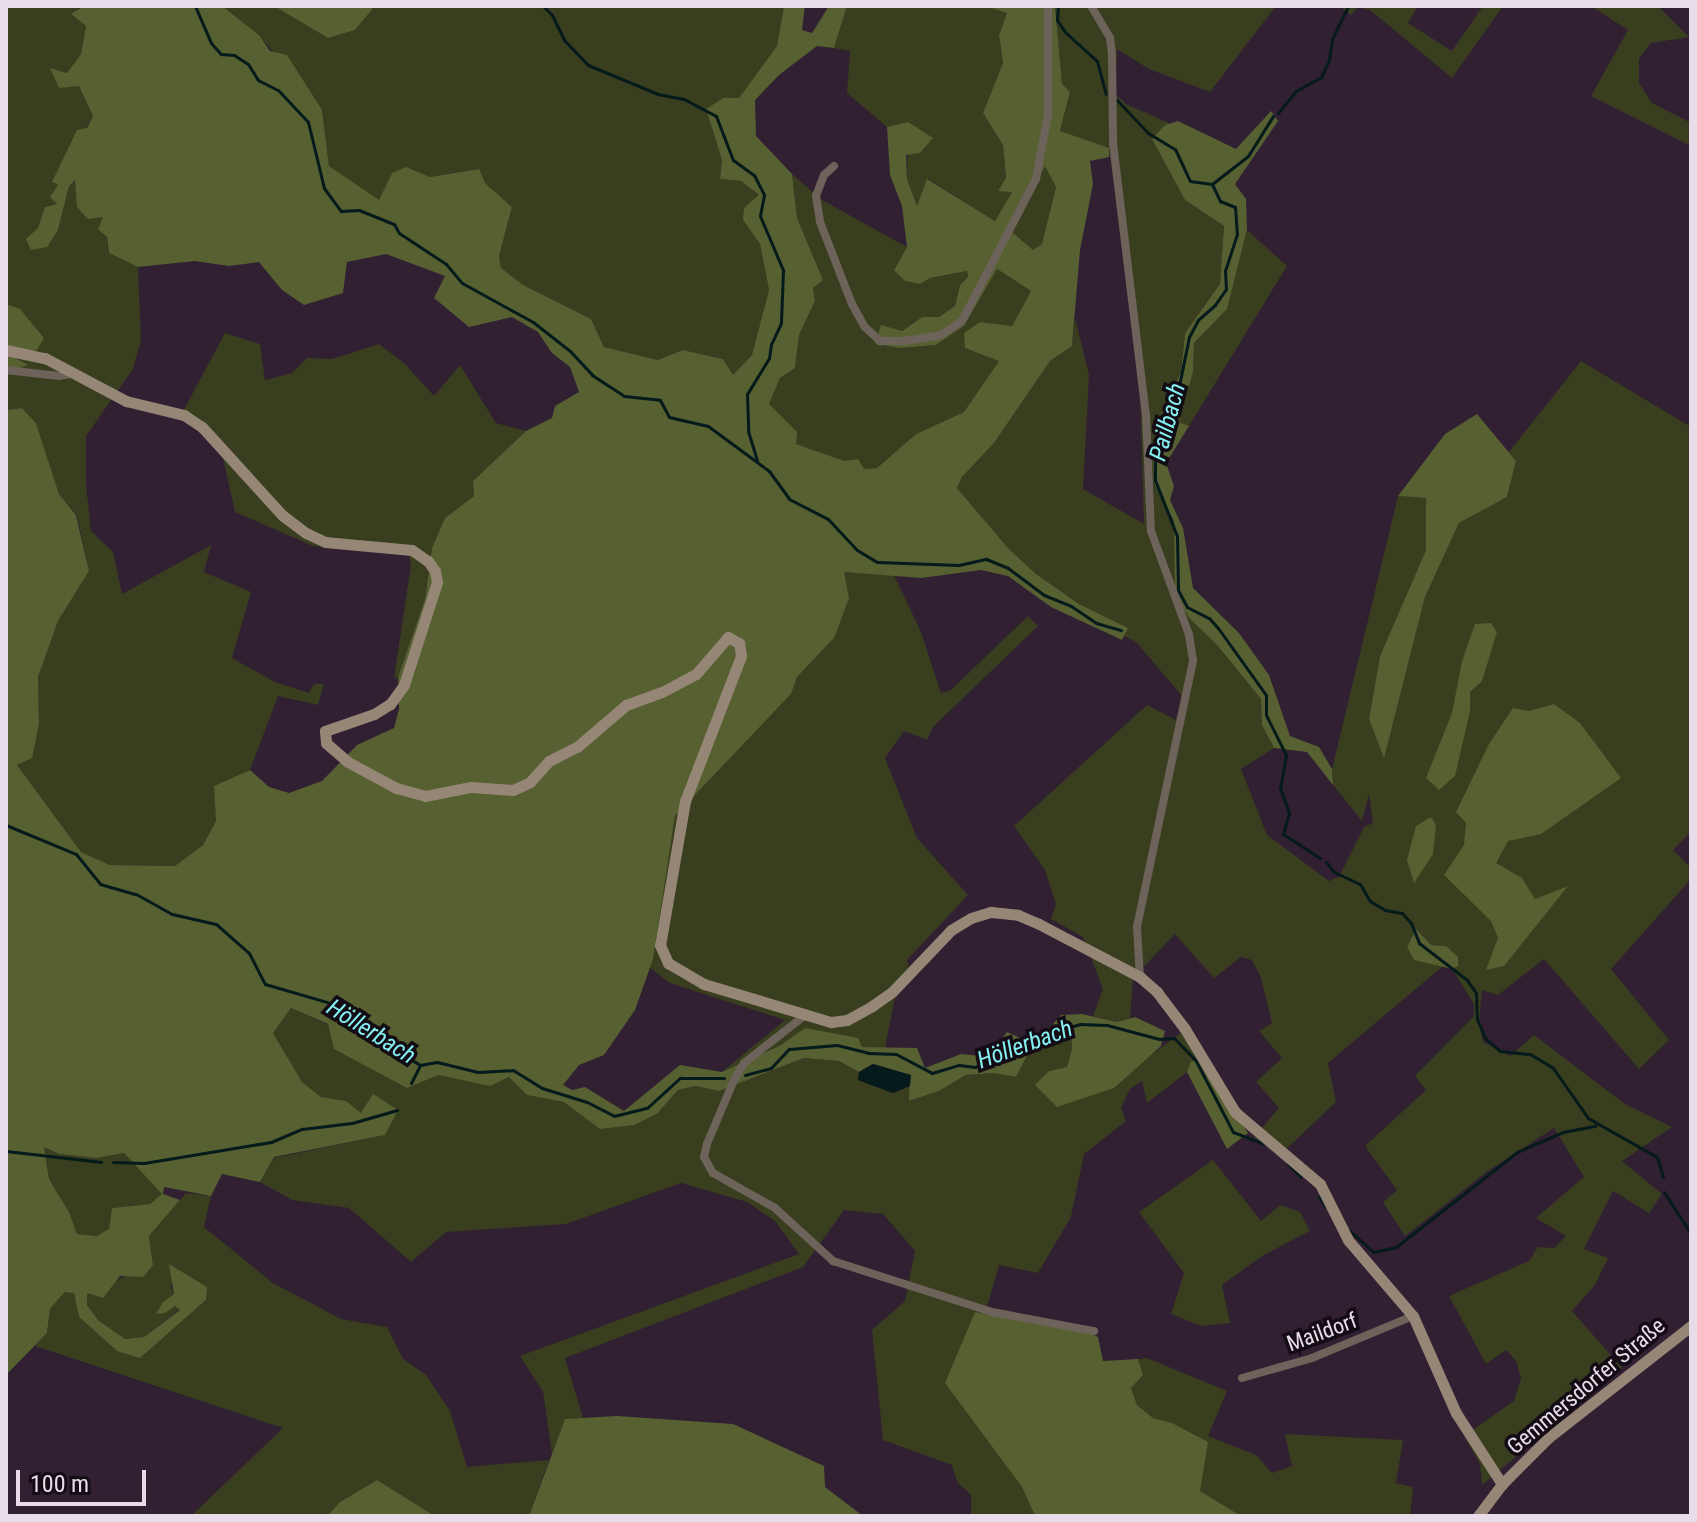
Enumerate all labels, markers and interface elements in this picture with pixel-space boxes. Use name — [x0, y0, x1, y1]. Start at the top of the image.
water label: Pailbach — [1144, 380, 1192, 464]
water label: Höllerbach — [321, 993, 421, 1071]
water label: Höllerbach — [973, 1014, 1077, 1076]
street label: Maildorf — [1283, 1307, 1361, 1357]
street label: Gemmersdorfer Straße — [1502, 1312, 1670, 1460]
scale bar — [20, 1454, 150, 1504]
text: 100 m — [30, 1470, 89, 1498]

